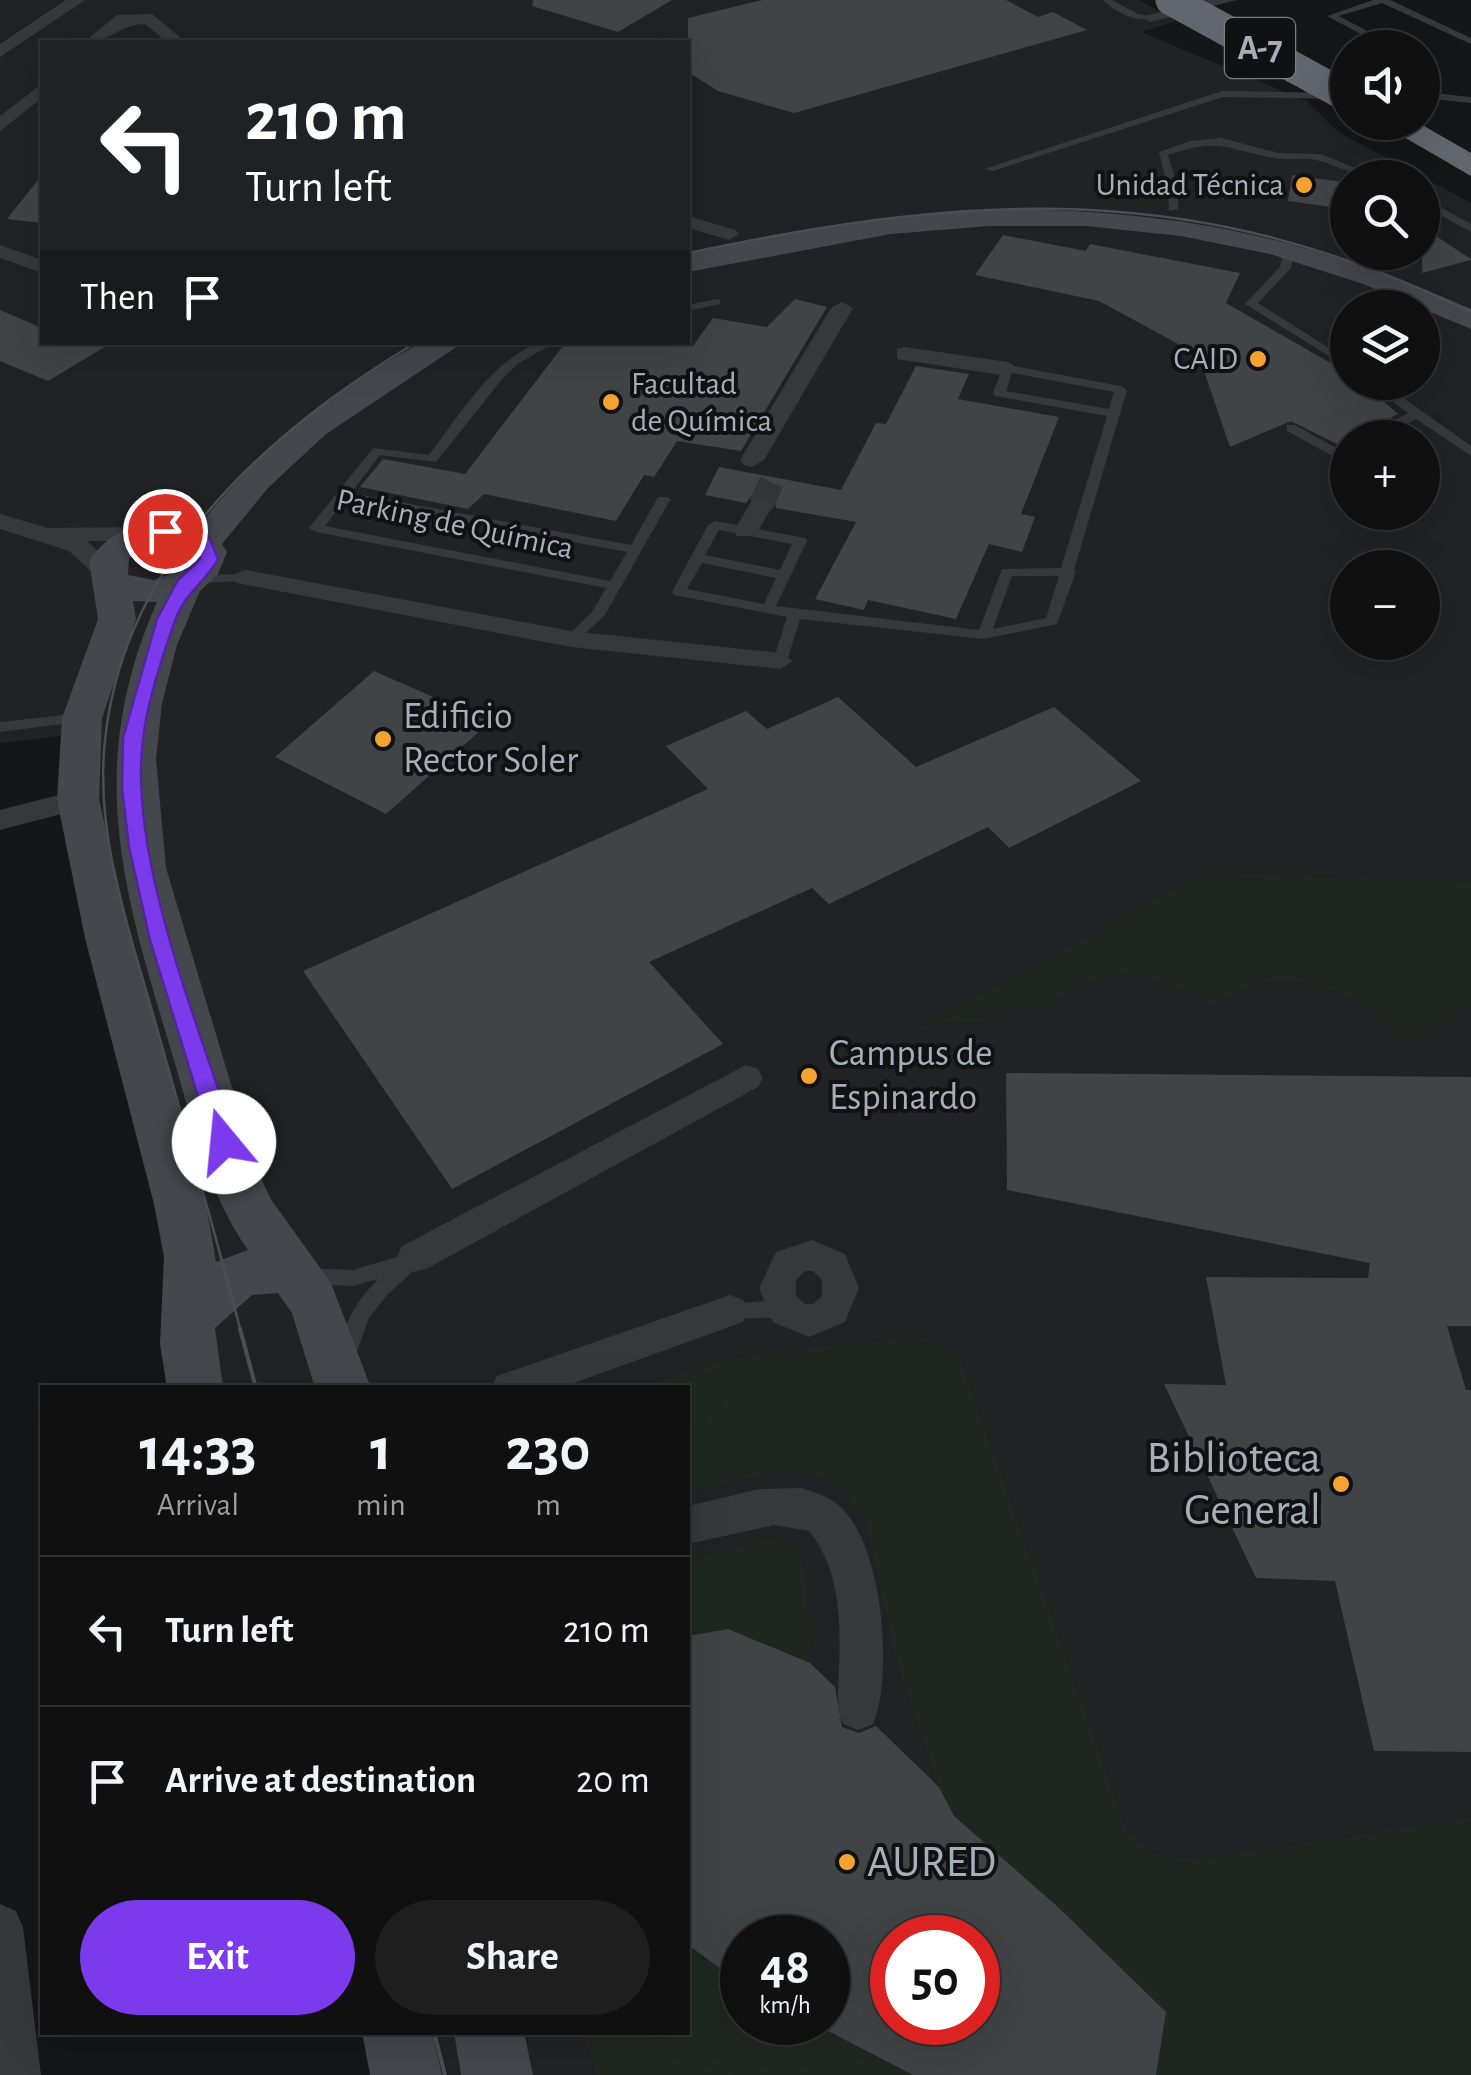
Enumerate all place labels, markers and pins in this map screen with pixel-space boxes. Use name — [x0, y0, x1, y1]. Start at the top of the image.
place label: Unidad Técnica — [1096, 169, 1284, 201]
marker: Unidad Técnica — [1293, 174, 1315, 196]
place label: CAID — [1174, 343, 1238, 375]
marker: CAID — [1247, 348, 1269, 370]
place label: Facultad de Química — [631, 368, 772, 437]
marker: Facultad de Química — [600, 391, 622, 413]
pin — [123, 489, 208, 574]
place label: Edificio Rector Soler — [403, 698, 579, 780]
marker: Edificio Rector Soler — [372, 728, 394, 750]
place label: Campus de Espinardo — [829, 1035, 993, 1117]
marker: Campus de Espinardo — [798, 1065, 820, 1087]
place label: Biblioteca General — [1147, 1436, 1321, 1533]
marker: Biblioteca General — [1330, 1473, 1352, 1495]
place label: AURED — [867, 1840, 996, 1885]
marker: AURED — [836, 1851, 858, 1873]

